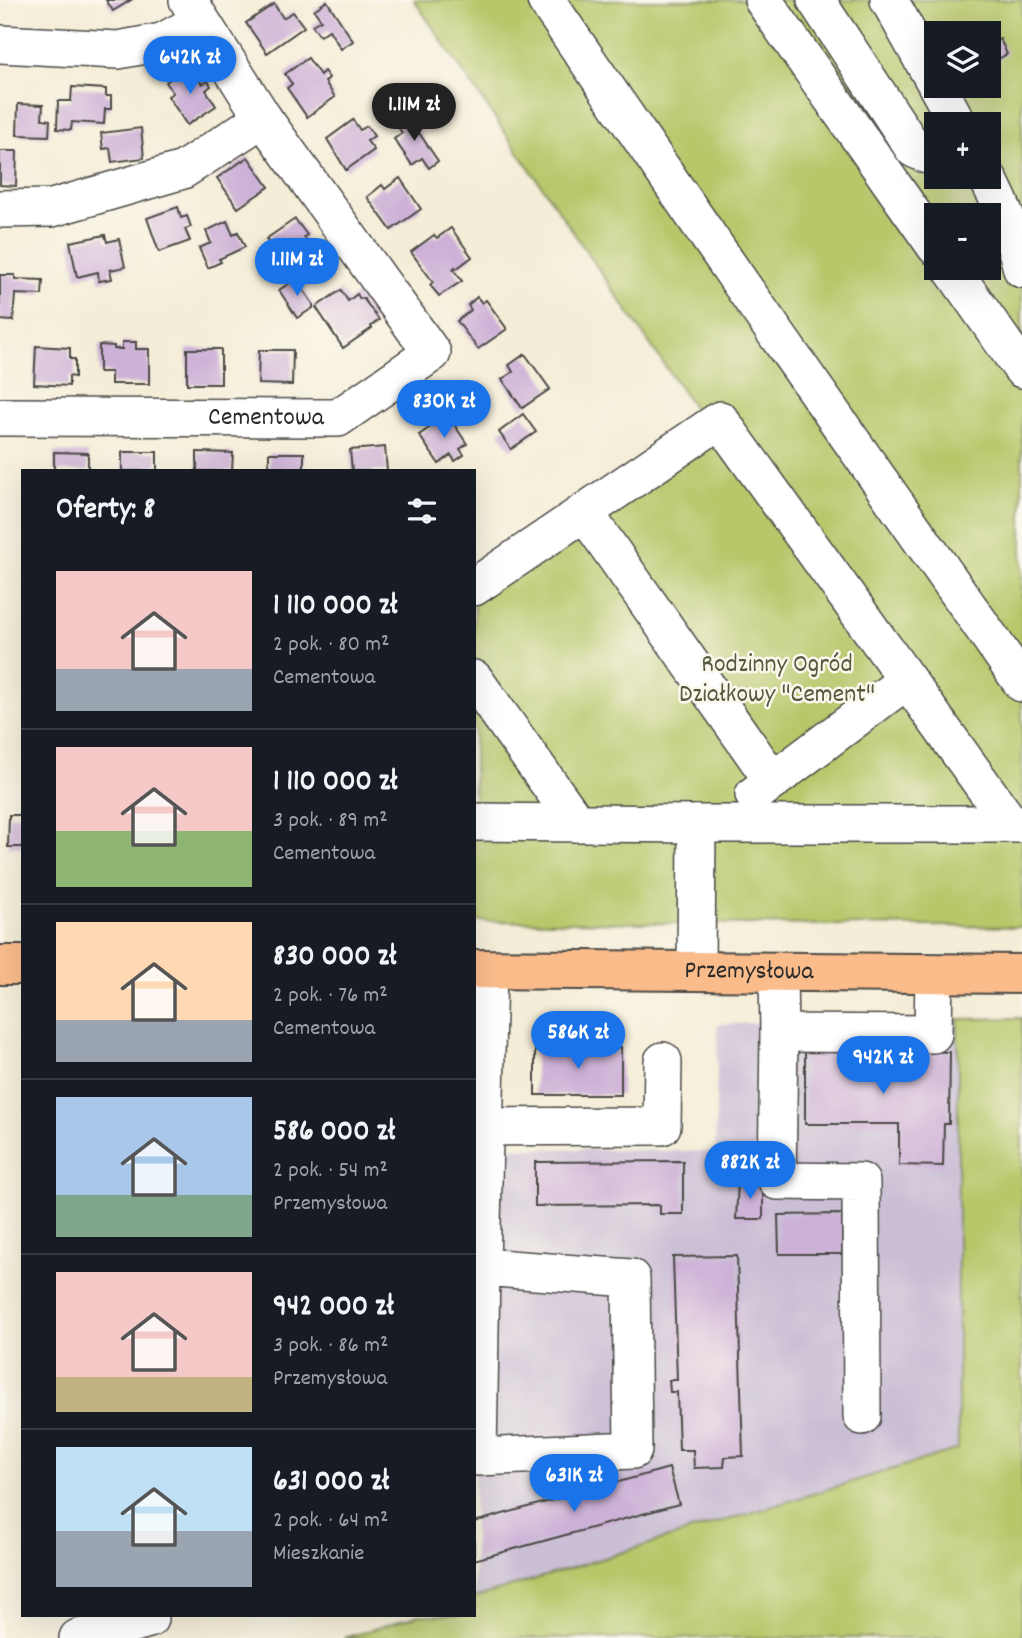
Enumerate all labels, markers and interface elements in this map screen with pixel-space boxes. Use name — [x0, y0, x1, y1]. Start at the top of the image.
map controls — [924, 21, 1001, 280]
button: layers — [924, 21, 1001, 98]
pin: 642K zł — [125, 36, 255, 96]
text: 642K zł — [159, 42, 221, 75]
pin: 1.11M zł — [342, 83, 486, 143]
text: 1.11M zł — [388, 89, 440, 122]
button: + — [924, 112, 1001, 189]
button: − — [924, 203, 1001, 280]
pin: 1.11M zł — [225, 238, 369, 298]
text: 1.11M zł — [271, 244, 323, 277]
pin: 830K zł — [379, 380, 509, 440]
text: 830K zł — [413, 386, 475, 419]
street label: Cementowa — [208, 399, 325, 436]
text: Oferty: 8 — [56, 490, 155, 533]
icon: filters — [403, 492, 441, 530]
text: 1 110 000 zł — [273, 586, 398, 629]
icon: home — [112, 599, 196, 683]
text: 2 pok. · 80 m² — [273, 629, 389, 662]
park label: Rodzinny Ogród Działkowy "Cement" — [679, 647, 875, 714]
text: Cementowa — [273, 662, 375, 695]
text: 1 110 000 zł — [273, 762, 398, 805]
icon: home — [112, 775, 196, 859]
text: 3 pok. · 89 m² — [273, 805, 388, 838]
text: Cementowa — [273, 838, 375, 871]
text: 830 000 zł — [273, 937, 396, 980]
icon: home — [112, 950, 196, 1034]
street label: Przemysłowa — [684, 952, 815, 991]
text: 2 pok. · 76 m² — [273, 980, 388, 1013]
pin: 586K zł — [513, 1012, 643, 1071]
text: Cementowa — [273, 1013, 375, 1046]
text: 586K zł — [547, 1017, 609, 1050]
pin: 942K zł — [818, 1036, 948, 1096]
text: 942K zł — [853, 1042, 913, 1075]
text: 586 000 zł — [273, 1112, 395, 1155]
icon: home — [112, 1125, 196, 1209]
pin: 882K zł — [685, 1142, 815, 1201]
text: 882K zł — [721, 1147, 779, 1180]
text: 2 pok. · 54 m² — [273, 1155, 388, 1188]
text: Przemysłowa — [273, 1188, 387, 1221]
text: 942 000 zł — [273, 1287, 394, 1330]
icon: home — [112, 1300, 196, 1384]
text: 3 pok. · 86 m² — [273, 1330, 388, 1363]
text: Przemysłowa — [273, 1363, 387, 1396]
pin: 631K zł — [509, 1454, 639, 1514]
text: 631K zł — [546, 1460, 602, 1493]
text: 631 000 zł — [273, 1462, 389, 1505]
icon: home — [112, 1475, 196, 1559]
text: 2 pok. · 64 m² — [273, 1505, 388, 1538]
text: Mieszkanie — [273, 1538, 364, 1571]

